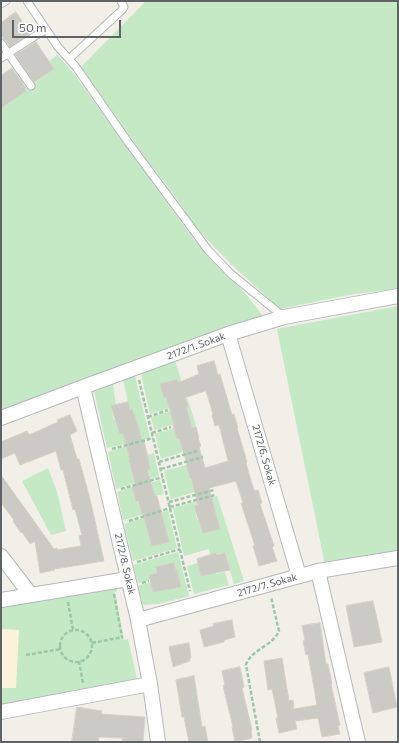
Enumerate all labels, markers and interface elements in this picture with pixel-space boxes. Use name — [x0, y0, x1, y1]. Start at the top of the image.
scale bar — [14, 12, 123, 38]
text: 50 m — [19, 20, 47, 34]
street label: 2172/1. Sokak — [165, 330, 227, 362]
street label: 2172/6. Sokak — [250, 423, 278, 487]
street label: 2172/8. Sokak — [112, 532, 138, 596]
street label: 2172/7. Sokak — [236, 571, 298, 599]

